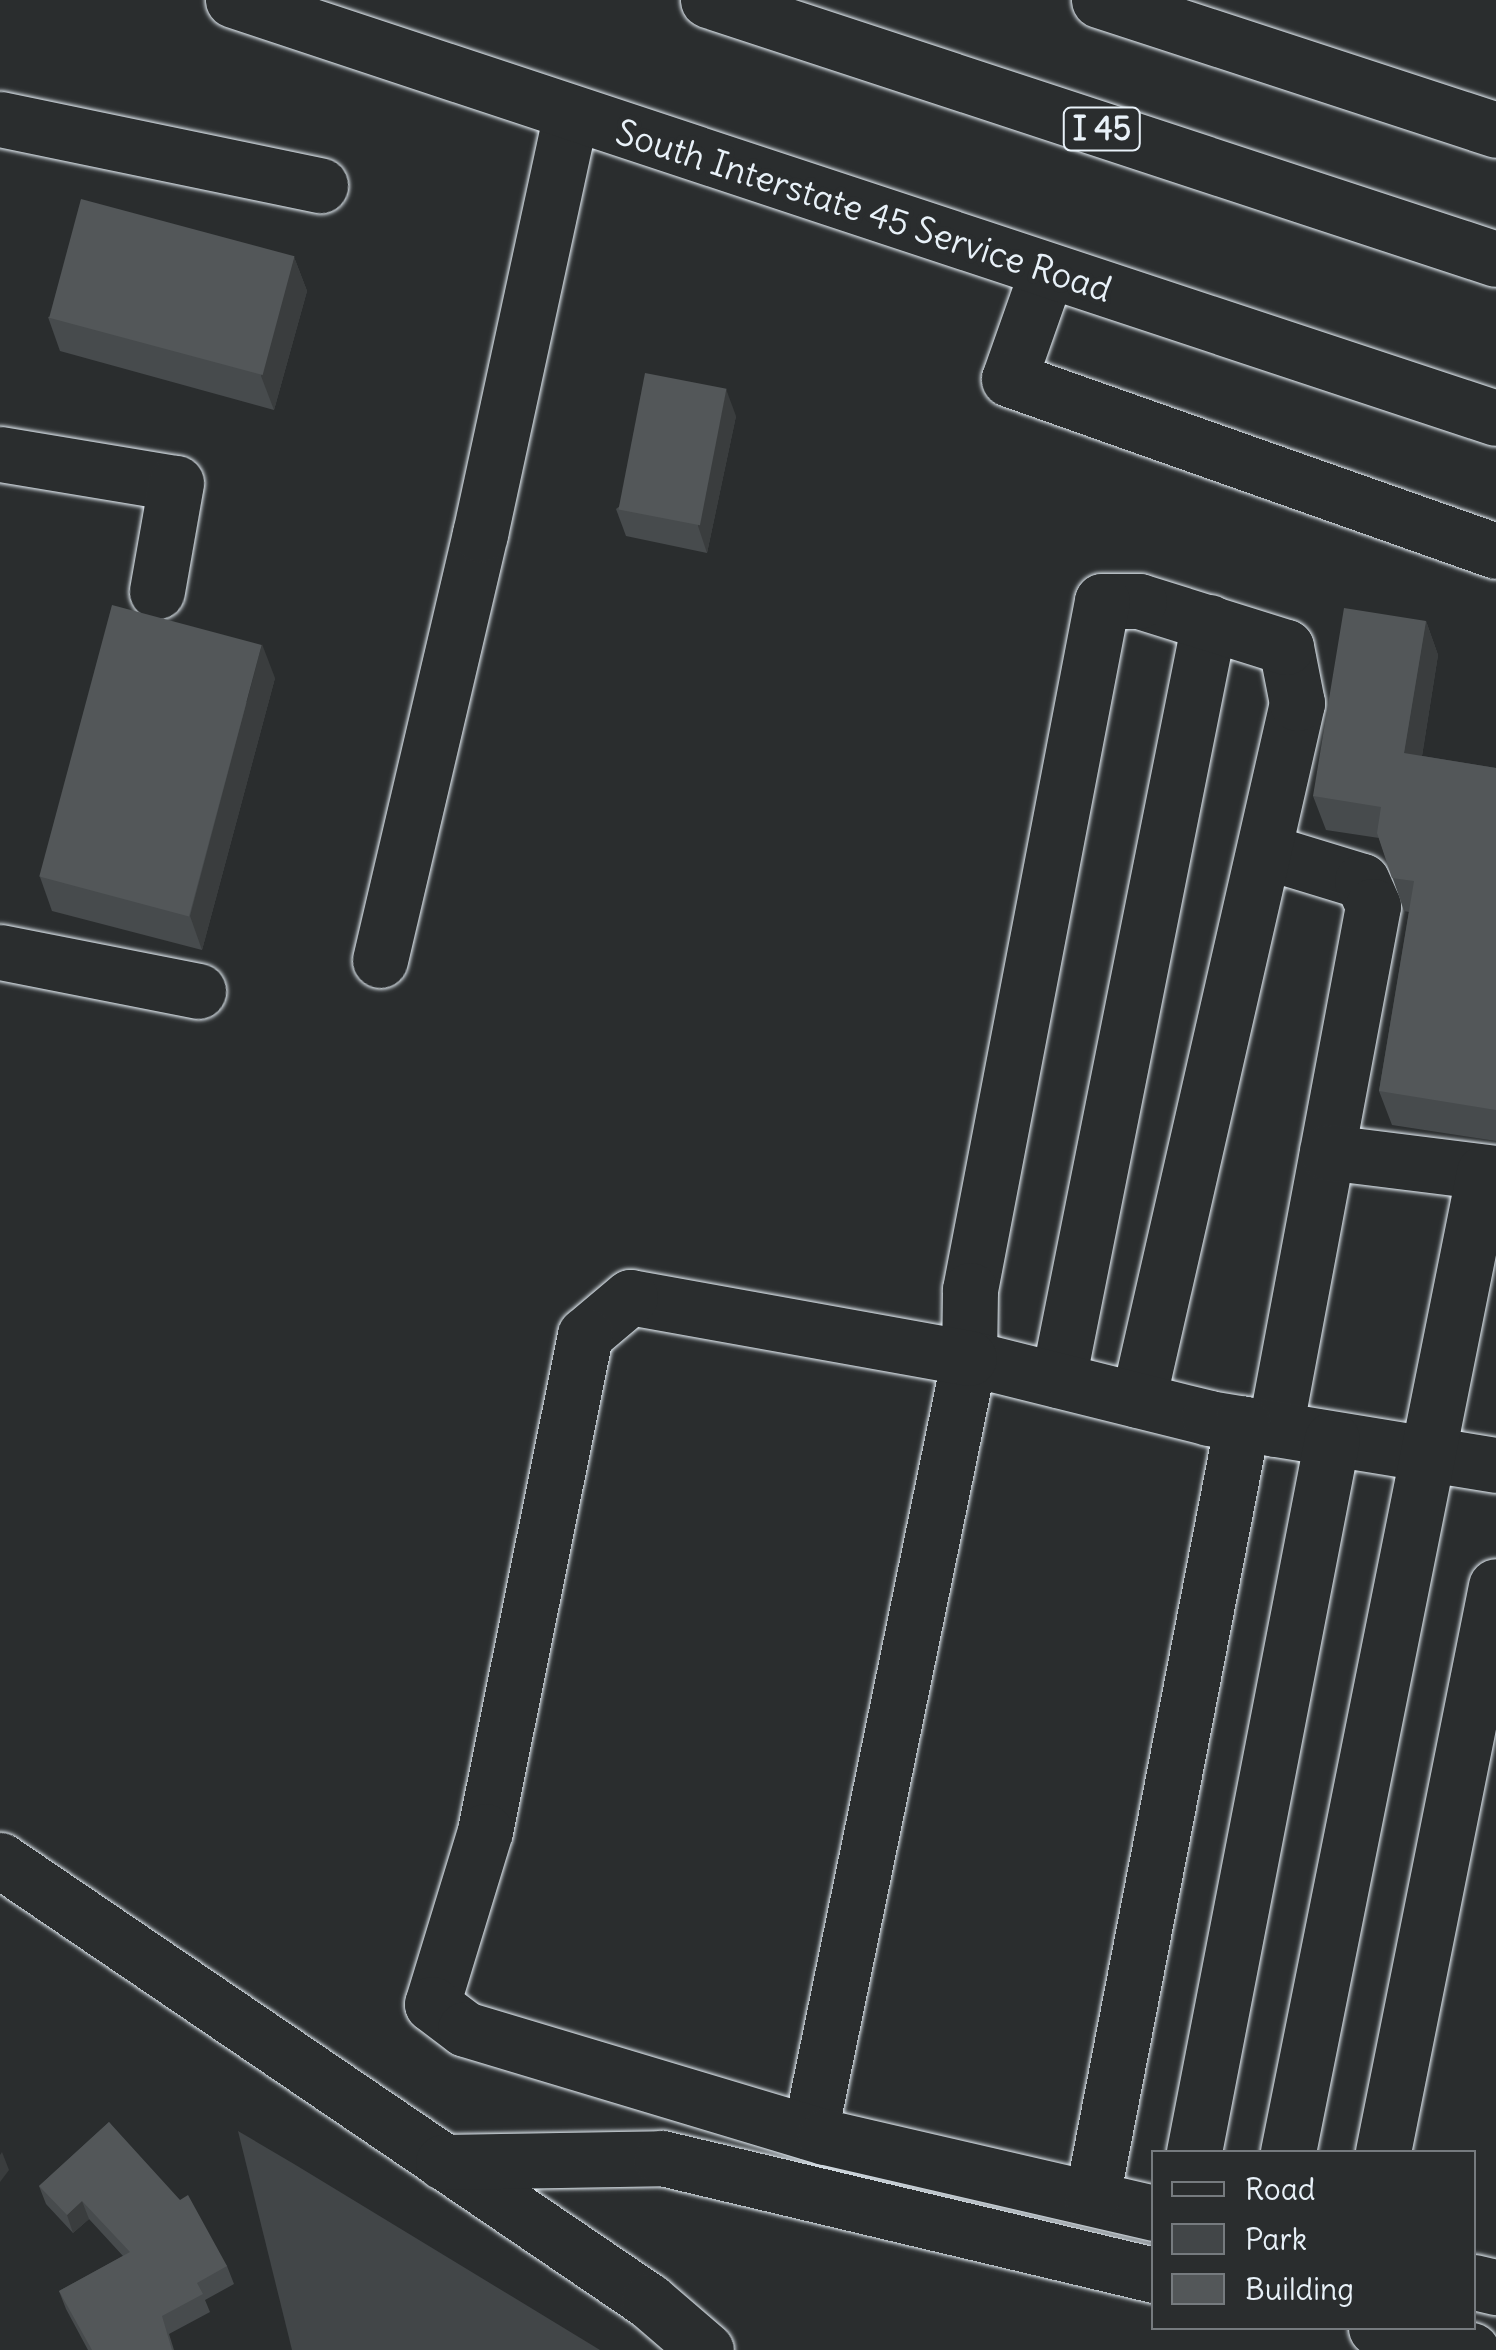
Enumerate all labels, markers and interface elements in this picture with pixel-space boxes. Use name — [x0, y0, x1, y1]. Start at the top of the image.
road number: I 45 — [1062, 102, 1142, 156]
street label: South Interstate 45 Service Road — [611, 110, 1117, 310]
legend — [1151, 2150, 1476, 2330]
text: Road — [1245, 2170, 1315, 2208]
text: Park — [1245, 2220, 1307, 2258]
text: Building — [1245, 2270, 1354, 2308]

